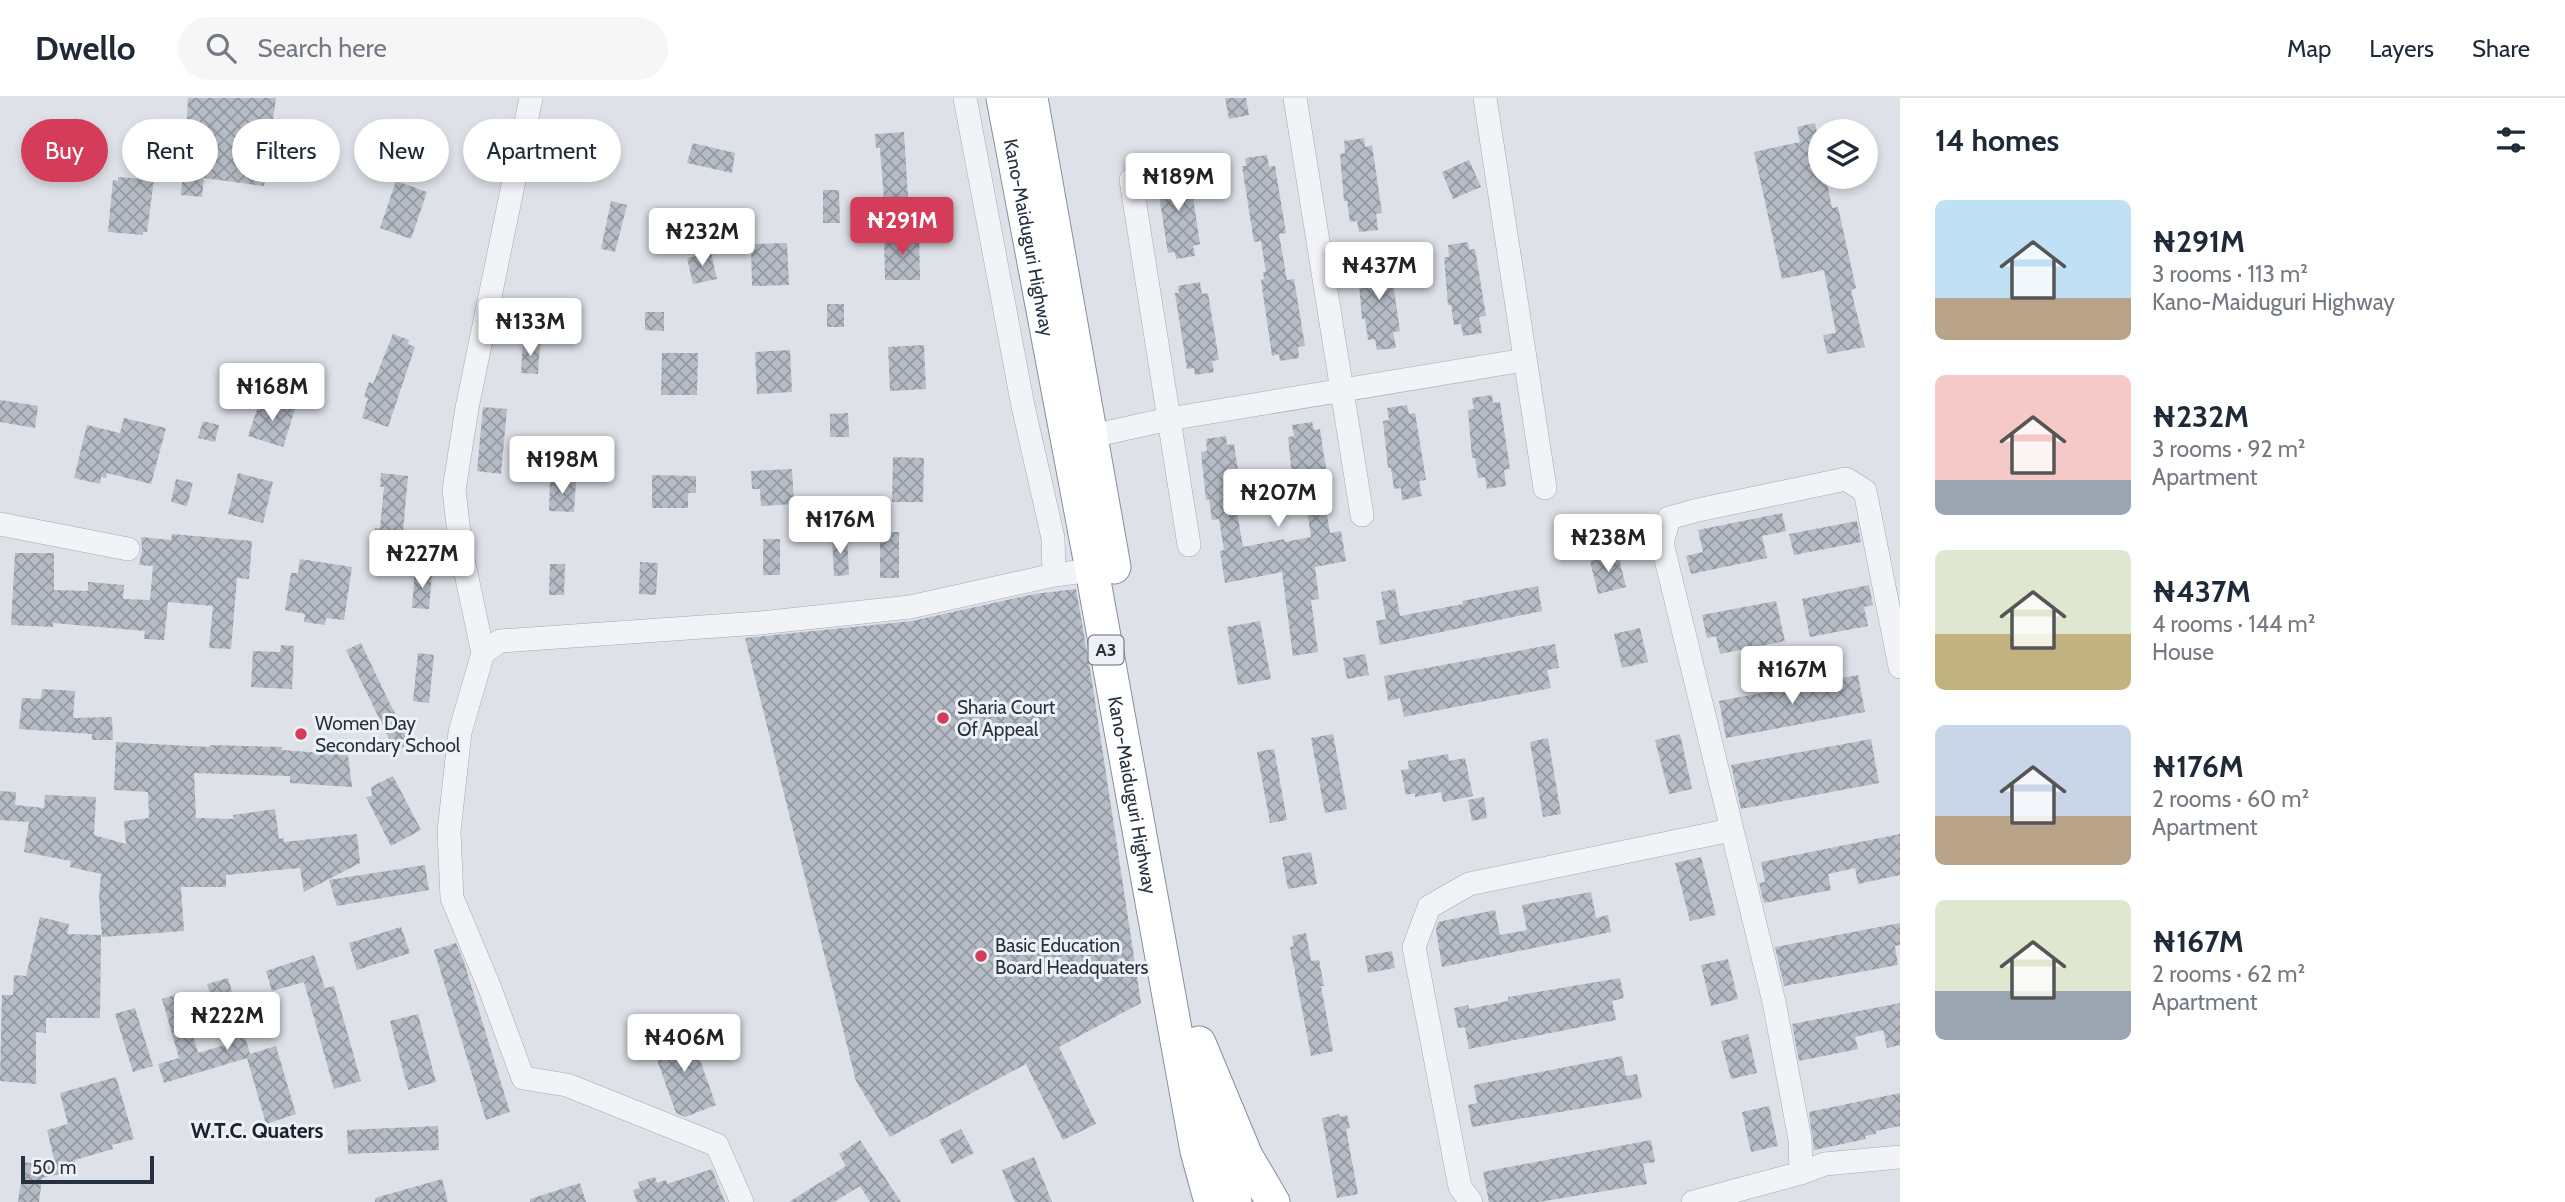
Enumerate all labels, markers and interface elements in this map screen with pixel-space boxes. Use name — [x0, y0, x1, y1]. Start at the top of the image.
search box — [178, 17, 668, 80]
text: Dwello — [35, 28, 136, 68]
icon: search — [202, 29, 240, 67]
text: Search here — [258, 32, 387, 64]
text: Map — [2287, 34, 2331, 63]
text: Layers — [2369, 34, 2434, 63]
text: Share — [2472, 34, 2530, 63]
chip: Buy — [21, 119, 108, 182]
chip: Rent — [122, 119, 218, 182]
chip: Filters — [232, 119, 340, 182]
chip: New — [354, 119, 449, 182]
chip: Apartment — [463, 119, 621, 182]
map controls — [1808, 119, 1878, 189]
button: layers — [1808, 119, 1878, 189]
icon: filters — [2492, 121, 2530, 159]
text: 14 homes — [1935, 122, 2059, 159]
street label: Kano-Maiduguri Highway — [999, 137, 1059, 339]
pin: ₦189M — [1129, 153, 1227, 213]
text: ₦189M — [1142, 162, 1214, 190]
pin: ₦291M — [853, 198, 951, 257]
text: ₦291M — [866, 206, 938, 234]
pin: ₦232M — [653, 208, 751, 268]
text: ₦232M — [665, 217, 739, 245]
text: ₦291M — [2152, 223, 2245, 260]
icon: home — [1991, 228, 2075, 312]
pin: ₦437M — [1330, 242, 1428, 302]
text: ₦437M — [1341, 251, 1417, 279]
text: 3 rooms · 113 m² — [2152, 260, 2308, 288]
text: Kano-Maiduguri Highway — [2152, 288, 2395, 316]
pin: ₦133M — [481, 299, 579, 358]
text: ₦133M — [494, 307, 566, 335]
pin: ₦168M — [223, 364, 321, 423]
text: ₦168M — [235, 372, 309, 400]
text: ₦232M — [2152, 398, 2249, 435]
icon: home — [1991, 403, 2075, 487]
text: 3 rooms · 92 m² — [2152, 435, 2306, 463]
pin: ₦198M — [513, 436, 611, 496]
text: ₦198M — [525, 445, 599, 473]
text: Apartment — [2152, 463, 2257, 491]
pin: ₦207M — [1229, 470, 1327, 529]
text: ₦207M — [1239, 478, 1317, 506]
pin: ₦176M — [791, 496, 889, 556]
text: ₦176M — [805, 505, 875, 533]
pin: ₦238M — [1559, 514, 1657, 574]
text: ₦238M — [1570, 523, 1646, 551]
pin: ₦227M — [373, 531, 471, 590]
text: ₦227M — [385, 539, 459, 567]
text: ₦437M — [2152, 573, 2251, 610]
icon: home — [1991, 578, 2075, 662]
text: 4 rooms · 144 m² — [2152, 610, 2315, 638]
road number: A3 — [1088, 636, 1124, 664]
text: House — [2152, 638, 2214, 666]
pin: ₦167M — [1743, 646, 1841, 706]
text: ₦167M — [1757, 655, 1827, 683]
street label: Kano-Maiduguri Highway — [1103, 694, 1161, 896]
place label: Sharia Court Of Appeal — [957, 696, 1056, 741]
marker: Sharia Court Of Appeal — [935, 710, 951, 726]
place label: Women Day Secondary School — [315, 712, 461, 757]
marker: Women Day Secondary School — [293, 726, 309, 742]
text: ₦176M — [2152, 748, 2244, 785]
icon: home — [1991, 753, 2075, 837]
text: 2 rooms · 60 m² — [2152, 785, 2309, 813]
text: Apartment — [2152, 813, 2257, 841]
text: ₦167M — [2152, 923, 2244, 960]
icon: home — [1991, 928, 2075, 1012]
place label: Basic Education Board Headquaters — [995, 934, 1149, 979]
marker: Basic Education Board Headquaters — [973, 948, 989, 964]
text: 2 rooms · 62 m² — [2152, 960, 2305, 988]
text: Apartment — [2152, 988, 2257, 1016]
pin: ₦222M — [178, 992, 276, 1052]
text: ₦222M — [190, 1001, 264, 1029]
pin: ₦406M — [635, 1014, 733, 1074]
text: ₦406M — [643, 1023, 725, 1051]
district label: W.T.C. Quaters — [191, 1118, 323, 1143]
scale bar — [21, 1153, 154, 1185]
text: 50 m — [32, 1156, 76, 1179]

